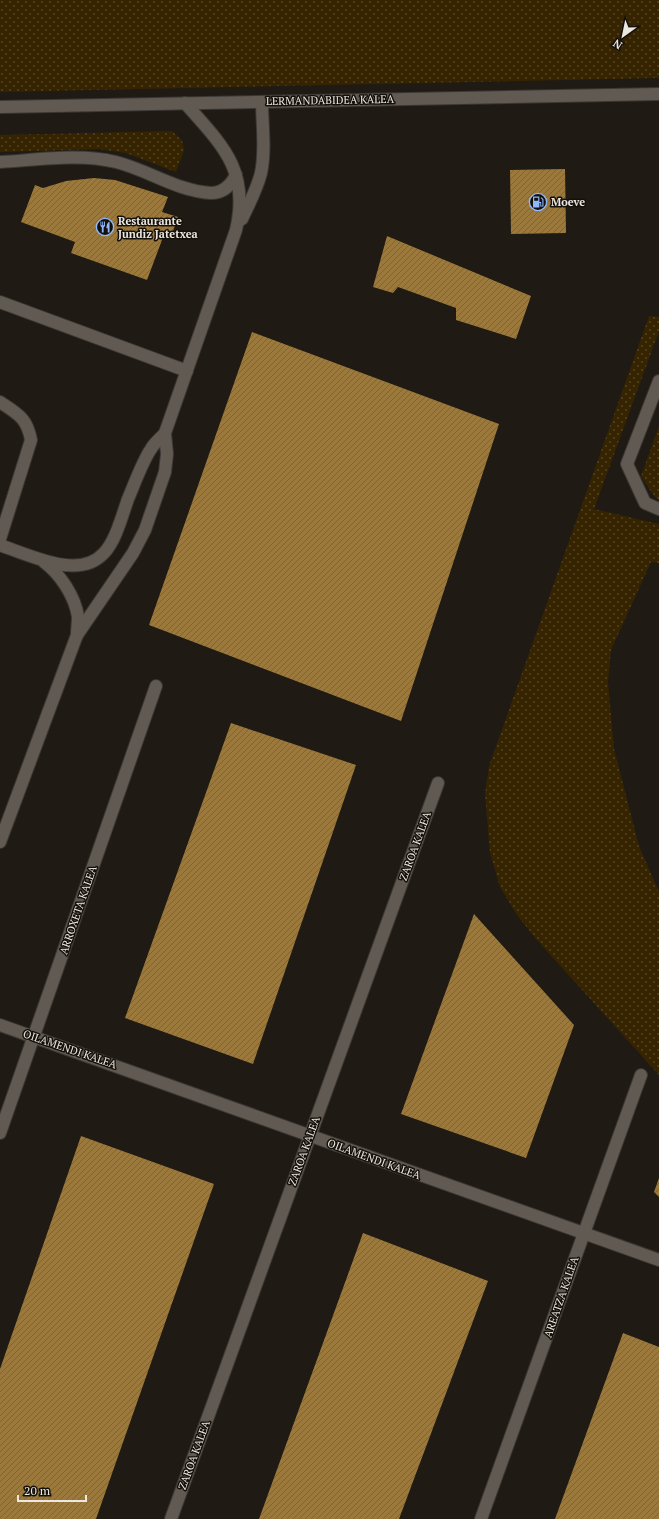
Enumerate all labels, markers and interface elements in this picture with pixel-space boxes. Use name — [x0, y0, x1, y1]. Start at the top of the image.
north arrow — [603, 16, 643, 56]
text: N — [610, 36, 625, 53]
street label: LERMANDABIDEA KALEA — [266, 92, 395, 108]
fuel station icon: Moeve — [528, 192, 548, 212]
place label: Moeve — [551, 195, 585, 209]
place label: Restaurante Jundiz Jatetxea — [118, 214, 198, 241]
restaurant icon: Restaurante Jundiz Jatetxea — [95, 217, 115, 237]
street label: ZAROA KALEA — [396, 809, 434, 882]
street label: ARROXETA KALEA — [56, 863, 100, 956]
street label: OILAMENDI KALEA — [21, 1026, 119, 1072]
street label: ZAROA KALEA — [285, 1114, 323, 1187]
street label: OILAMENDI KALEA — [325, 1136, 423, 1183]
street label: AREATZA KALEA — [541, 1254, 582, 1339]
street label: ZAROA KALEA — [175, 1418, 213, 1491]
scale bar — [18, 1477, 86, 1503]
text: 20 m — [24, 1483, 51, 1498]

